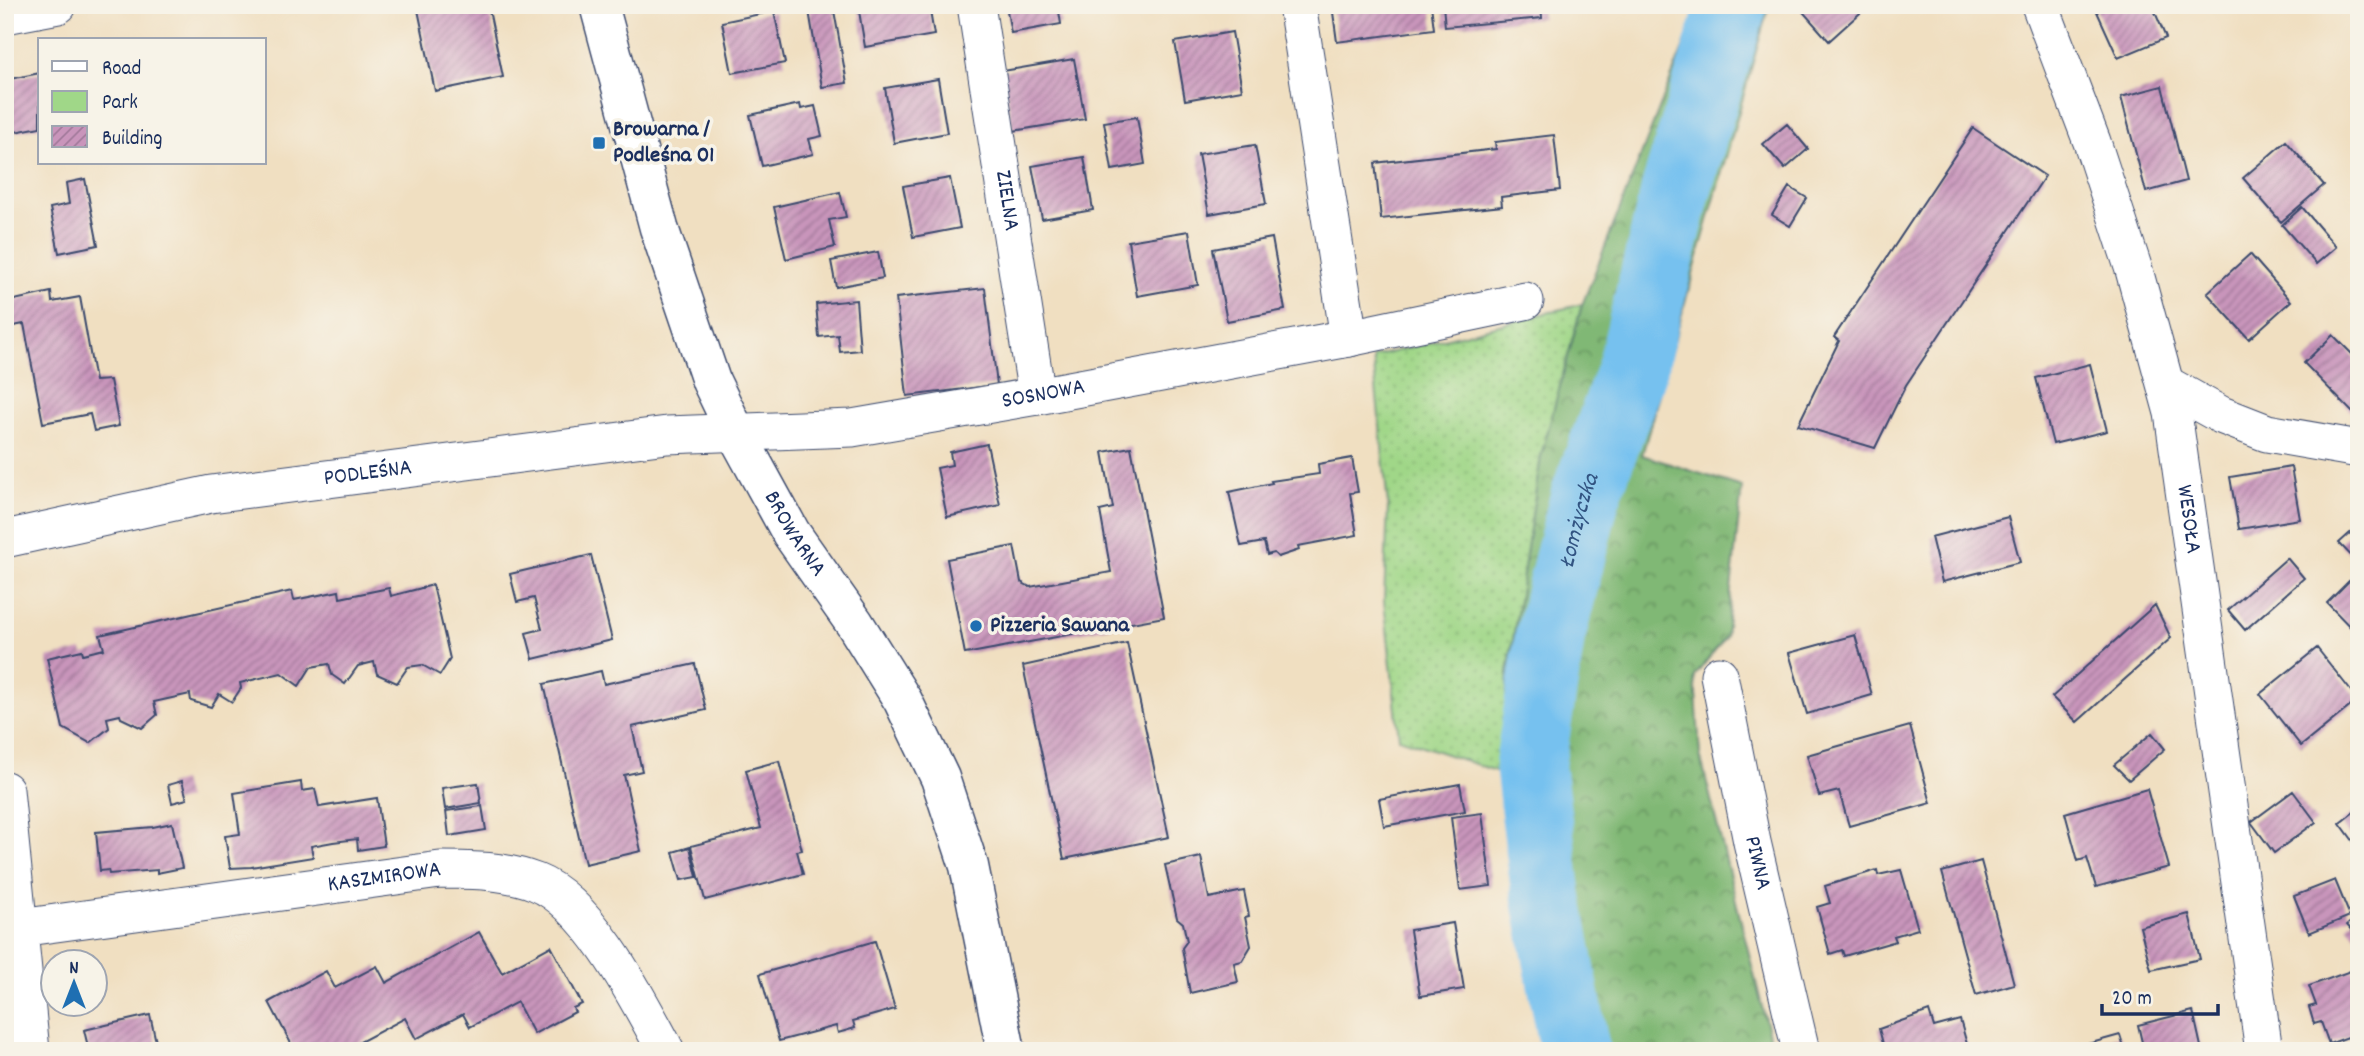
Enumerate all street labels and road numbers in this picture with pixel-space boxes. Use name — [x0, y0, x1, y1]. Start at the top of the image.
street label: ZIELNA — [986, 168, 1028, 233]
street label: SOSNOWA — [999, 371, 1088, 418]
street label: PODLEŚNA — [322, 452, 414, 496]
street label: WESOŁA — [2167, 483, 2209, 556]
street label: BROWARNA — [755, 485, 834, 584]
street label: PIWNA — [1735, 833, 1779, 894]
street label: KASZMIROWA — [326, 854, 443, 902]

